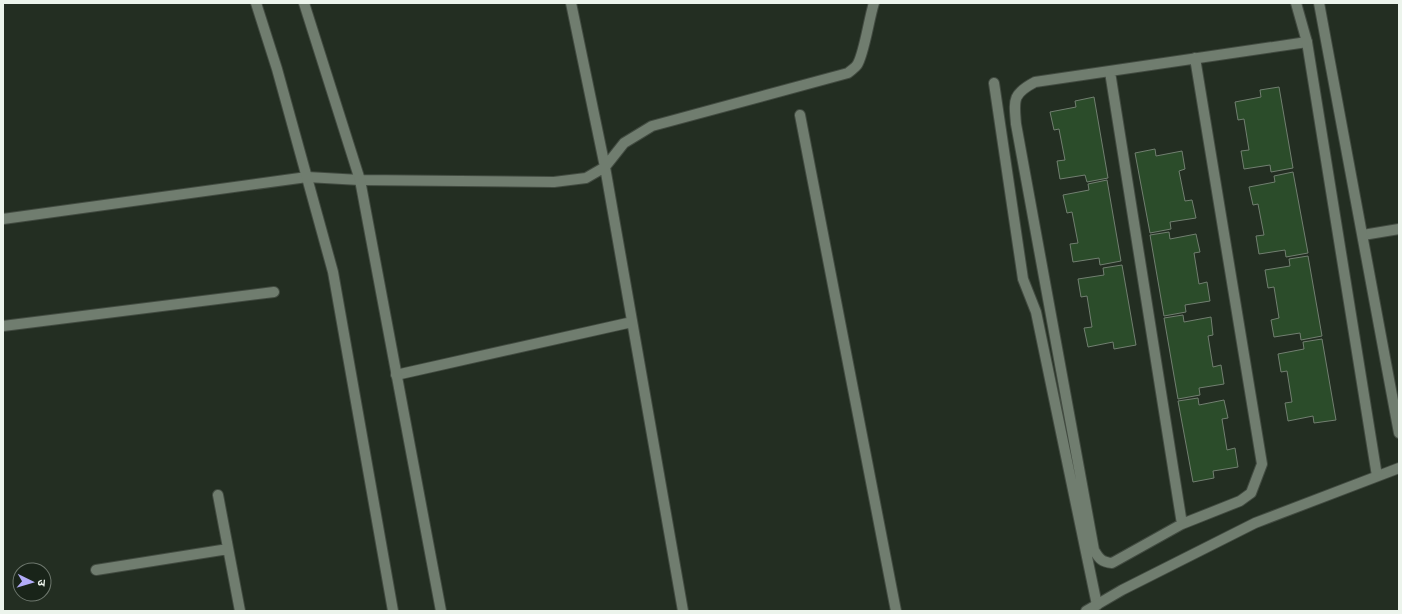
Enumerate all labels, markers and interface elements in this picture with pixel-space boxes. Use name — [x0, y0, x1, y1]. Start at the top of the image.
north arrow — [12, 562, 52, 602]
text: उ — [35, 579, 50, 587]

